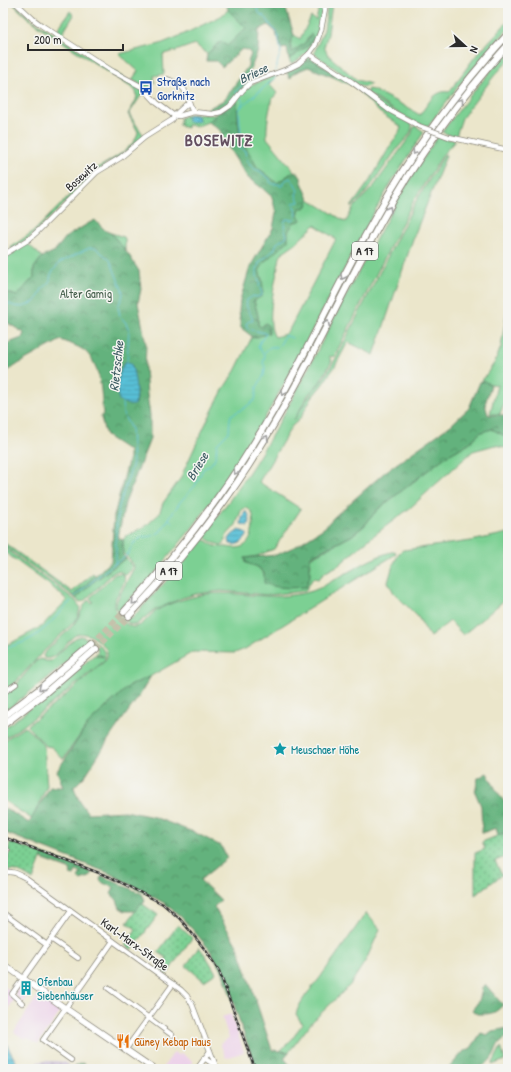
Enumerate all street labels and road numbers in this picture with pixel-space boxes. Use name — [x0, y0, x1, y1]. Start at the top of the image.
street label: Bosewitz — [61, 157, 101, 195]
road number: A 17 — [352, 242, 378, 260]
road number: A 17 — [156, 562, 182, 580]
street label: Karl-Marx-Straße — [97, 913, 173, 975]

